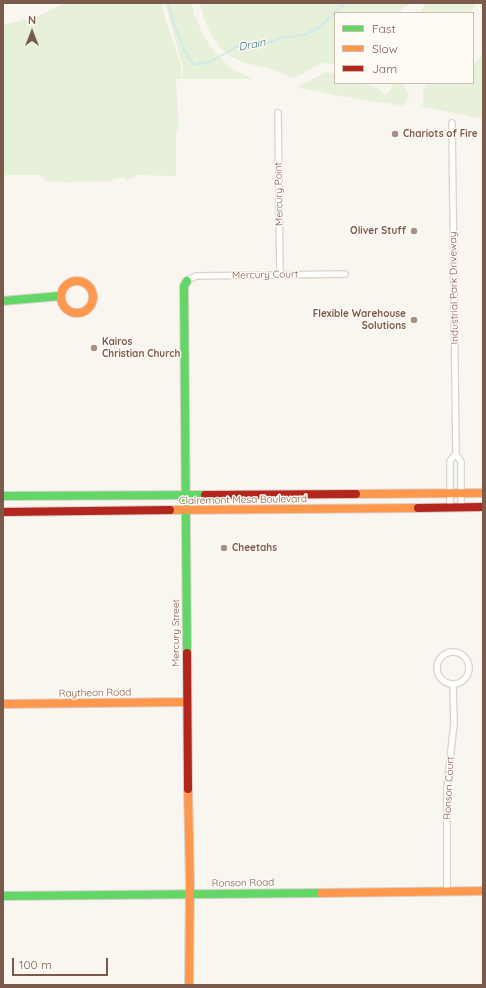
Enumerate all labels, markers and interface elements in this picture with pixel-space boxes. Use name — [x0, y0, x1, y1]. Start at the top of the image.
north arrow — [12, 12, 52, 52]
legend — [334, 12, 474, 84]
text: N — [28, 13, 36, 27]
text: Fast — [372, 21, 396, 36]
water label: Drain — [237, 36, 267, 54]
text: Slow — [372, 41, 398, 56]
text: Jam — [372, 61, 397, 76]
place label: Chariots of Fire — [403, 128, 478, 140]
marker: Chariots of Fire — [390, 129, 400, 139]
street label: Mercury Point — [272, 162, 286, 226]
place label: Oliver Stuff — [350, 225, 406, 237]
marker: Oliver Stuff — [409, 226, 419, 236]
street label: Industrial Park Driveway — [447, 232, 461, 344]
street label: Mercury Court — [232, 268, 298, 282]
place label: Flexible Warehouse Solutions — [313, 308, 406, 332]
marker: Flexible Warehouse Solutions — [409, 315, 419, 325]
place label: Kairos Christian Church — [102, 336, 180, 360]
marker: Kairos Christian Church — [89, 343, 99, 353]
street label: Clairemont Mesa Boulevard — [179, 493, 307, 507]
place label: Cheetahs — [232, 542, 277, 554]
marker: Cheetahs — [219, 543, 229, 553]
street label: Mercury Street — [170, 599, 182, 667]
street label: Raytheon Road — [59, 686, 131, 700]
street label: Ronson Court — [441, 756, 457, 820]
street label: Ronson Road — [212, 876, 274, 890]
scale bar — [14, 950, 110, 976]
text: 100 m — [19, 957, 52, 972]

